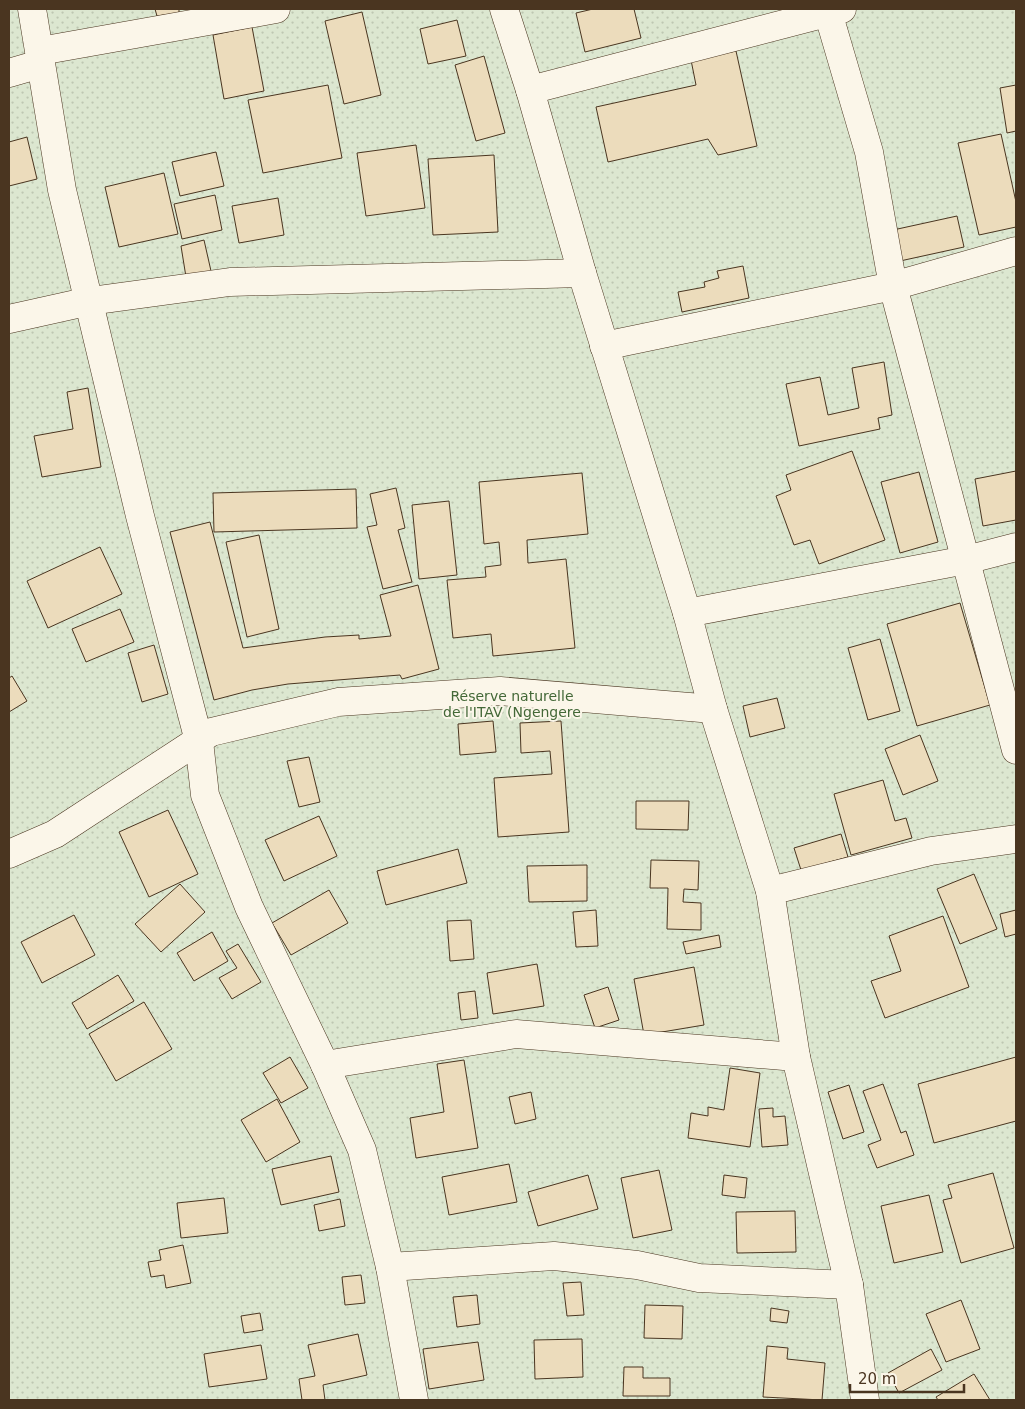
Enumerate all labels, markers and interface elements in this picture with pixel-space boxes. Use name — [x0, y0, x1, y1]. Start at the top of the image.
park label: Réserve naturelle de l'ITAV (Ngengere — [443, 688, 581, 720]
scale bar — [850, 1362, 964, 1394]
text: 20 m — [858, 1370, 896, 1388]

